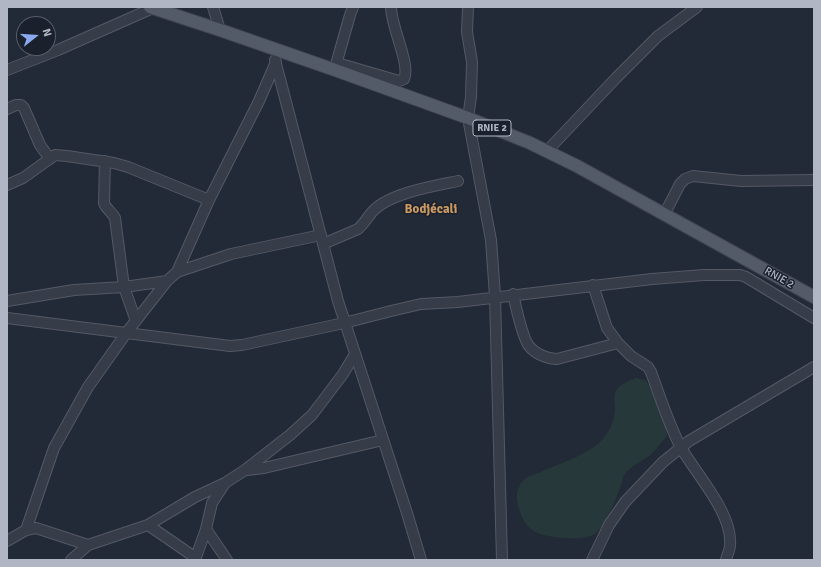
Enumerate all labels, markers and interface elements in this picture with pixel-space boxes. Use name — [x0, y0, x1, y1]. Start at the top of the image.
north arrow — [16, 16, 56, 56]
text: N — [40, 27, 54, 38]
road number: RNIE 2 — [473, 120, 511, 136]
district label: Bodjécali — [405, 202, 457, 218]
street label: RNIE 2 — [762, 264, 796, 292]

